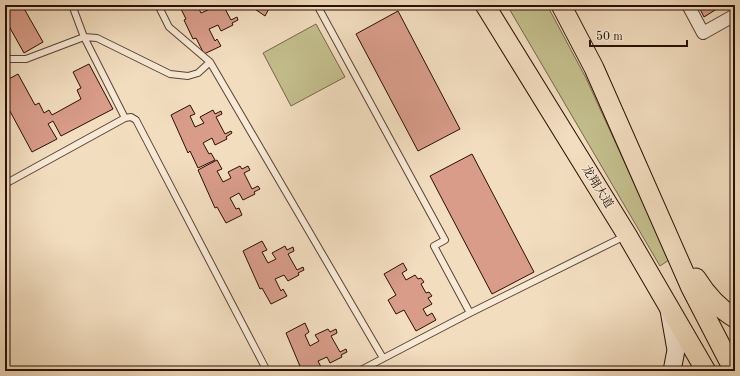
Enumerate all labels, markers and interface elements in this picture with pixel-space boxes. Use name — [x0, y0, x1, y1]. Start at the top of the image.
scale bar — [590, 22, 687, 48]
text: 50 m — [596, 30, 623, 43]
street label: 龙翔大道 — [579, 162, 617, 211]

